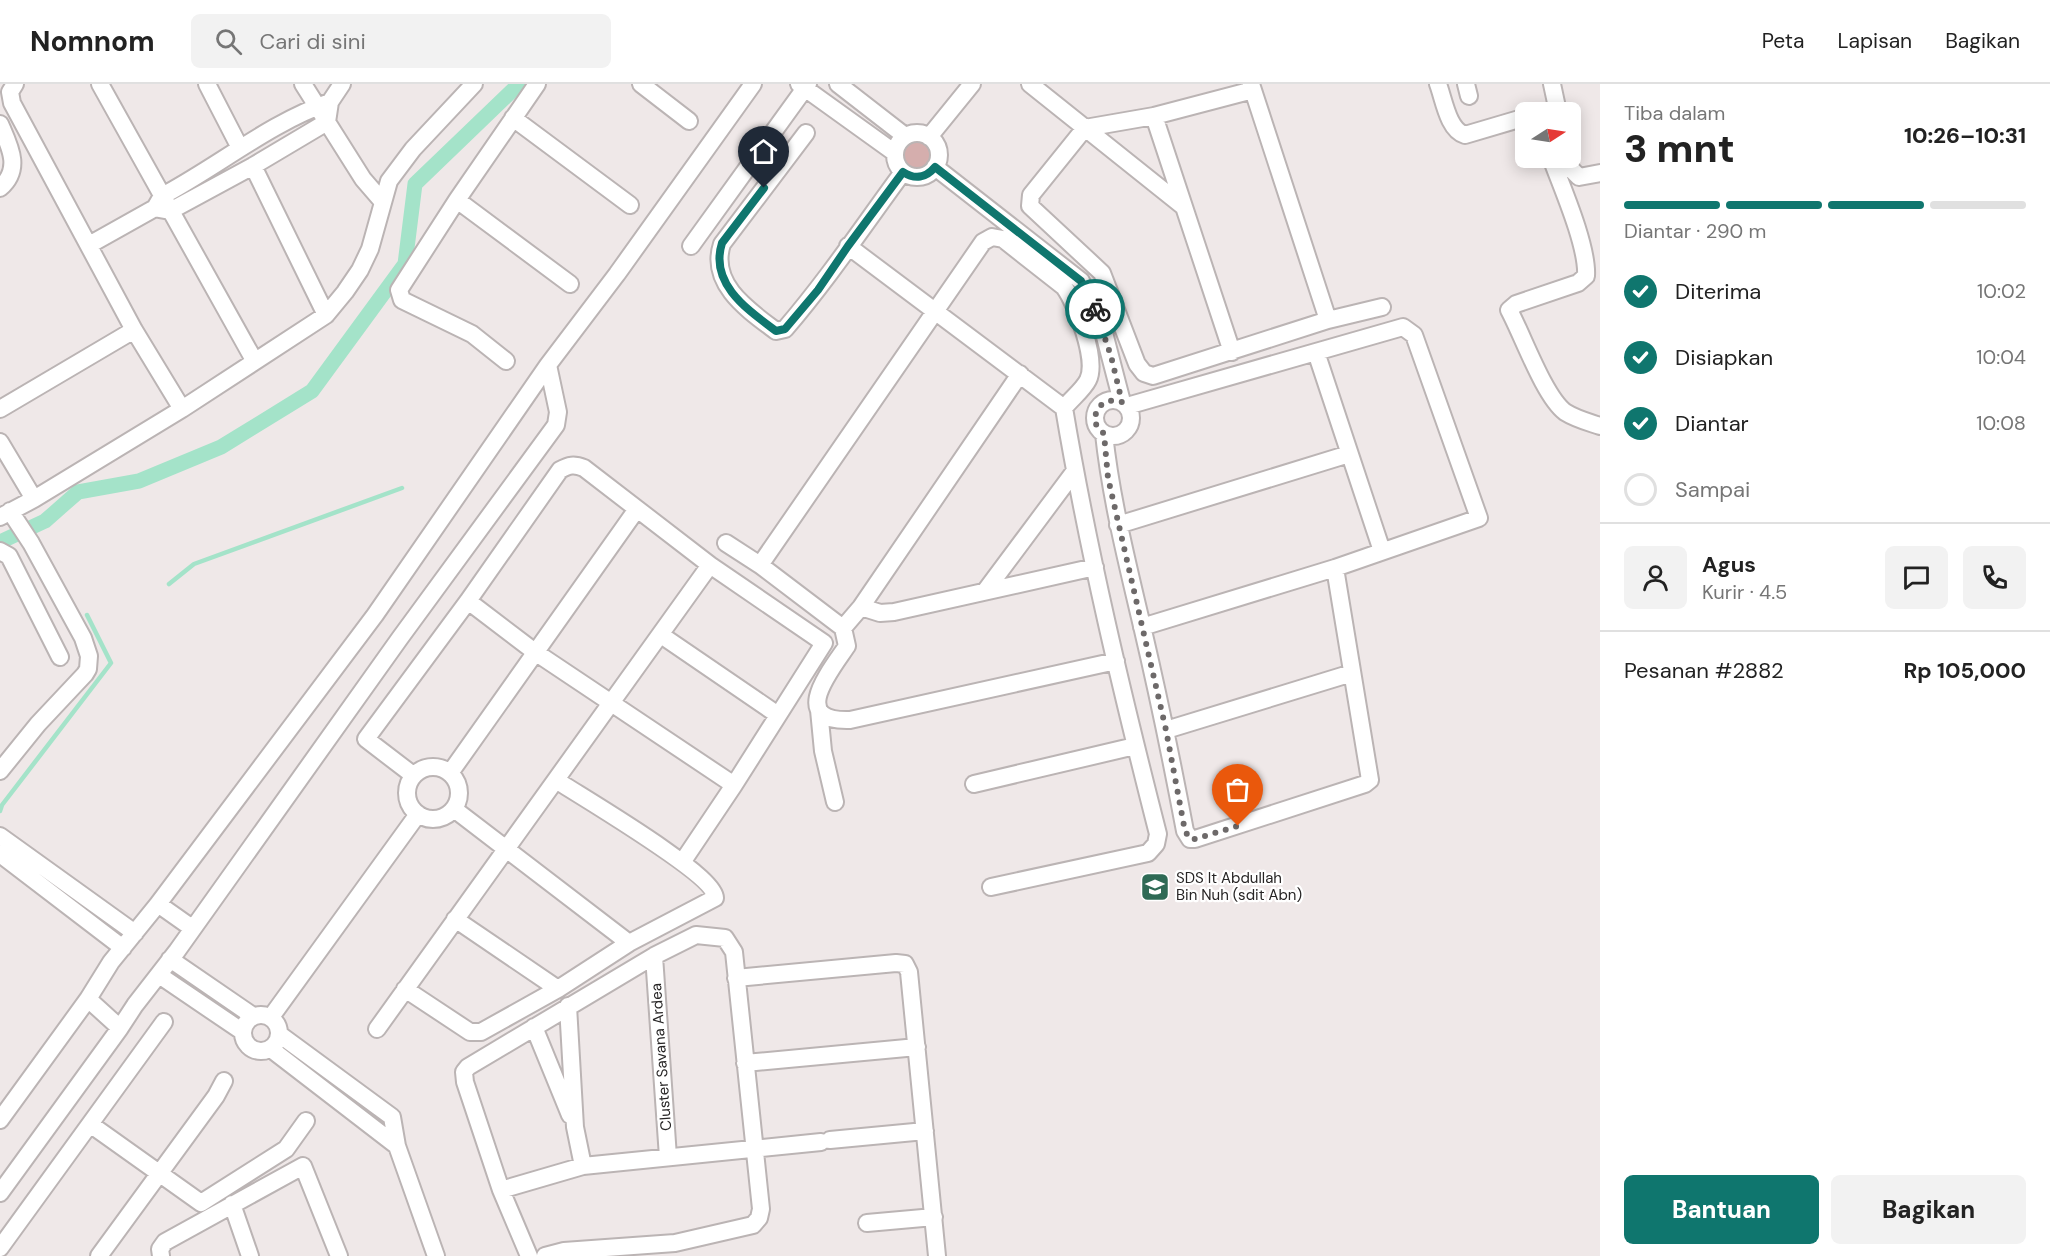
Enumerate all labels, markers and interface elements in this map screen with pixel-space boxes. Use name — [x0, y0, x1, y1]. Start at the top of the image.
search box — [191, 14, 611, 68]
text: Nomnom — [30, 23, 155, 60]
icon: search — [212, 25, 245, 58]
text: Cari di sini — [260, 27, 366, 56]
text: Peta — [1762, 27, 1804, 55]
text: Lapisan — [1837, 27, 1912, 55]
text: Bagikan — [1945, 27, 2020, 55]
text: Tiba dalam — [1624, 100, 1725, 126]
north arrow — [1515, 102, 1581, 168]
map controls — [1515, 102, 1581, 168]
text: 10:26–10:31 — [1904, 121, 2026, 150]
text: 3 mnt — [1624, 123, 1735, 174]
pin — [738, 126, 789, 188]
icon: home — [747, 135, 780, 168]
text: Diantar · 290 m — [1624, 218, 1766, 244]
icon: check — [1624, 275, 1657, 308]
text: Diterima — [1675, 277, 1761, 306]
text: 10:02 — [1977, 278, 2026, 304]
courier — [1065, 279, 1125, 339]
icon: bike — [1079, 293, 1112, 326]
icon: check — [1624, 341, 1657, 374]
text: Disiapkan — [1675, 343, 1773, 372]
text: 10:04 — [1976, 344, 2026, 370]
icon: check — [1624, 407, 1657, 440]
text: Diantar — [1675, 409, 1749, 438]
text: 10:08 — [1976, 410, 2026, 436]
text: Sampai — [1675, 475, 1750, 504]
button: person — [1624, 546, 1687, 609]
button: chat — [1885, 546, 1948, 609]
button: phone — [1963, 546, 2026, 609]
text: Agus — [1702, 550, 1756, 579]
text: Kurir · 4.5 — [1702, 579, 1787, 605]
text: Pesanan #2882 — [1624, 656, 1784, 685]
text: Rp 105,000 — [1903, 656, 2026, 685]
pin — [1212, 764, 1263, 826]
icon: bag — [1221, 773, 1254, 806]
place label: SDS It Abdullah Bin Nuh (sdit Abn) — [1176, 868, 1302, 905]
school or university icon: SDS It Abdullah Bin Nuh (sdit Abn) — [1139, 871, 1171, 903]
street label: Cluster Savana Ardea — [646, 982, 676, 1132]
button: Bantuan — [1624, 1175, 1819, 1244]
button: Bagikan — [1831, 1175, 2026, 1244]

